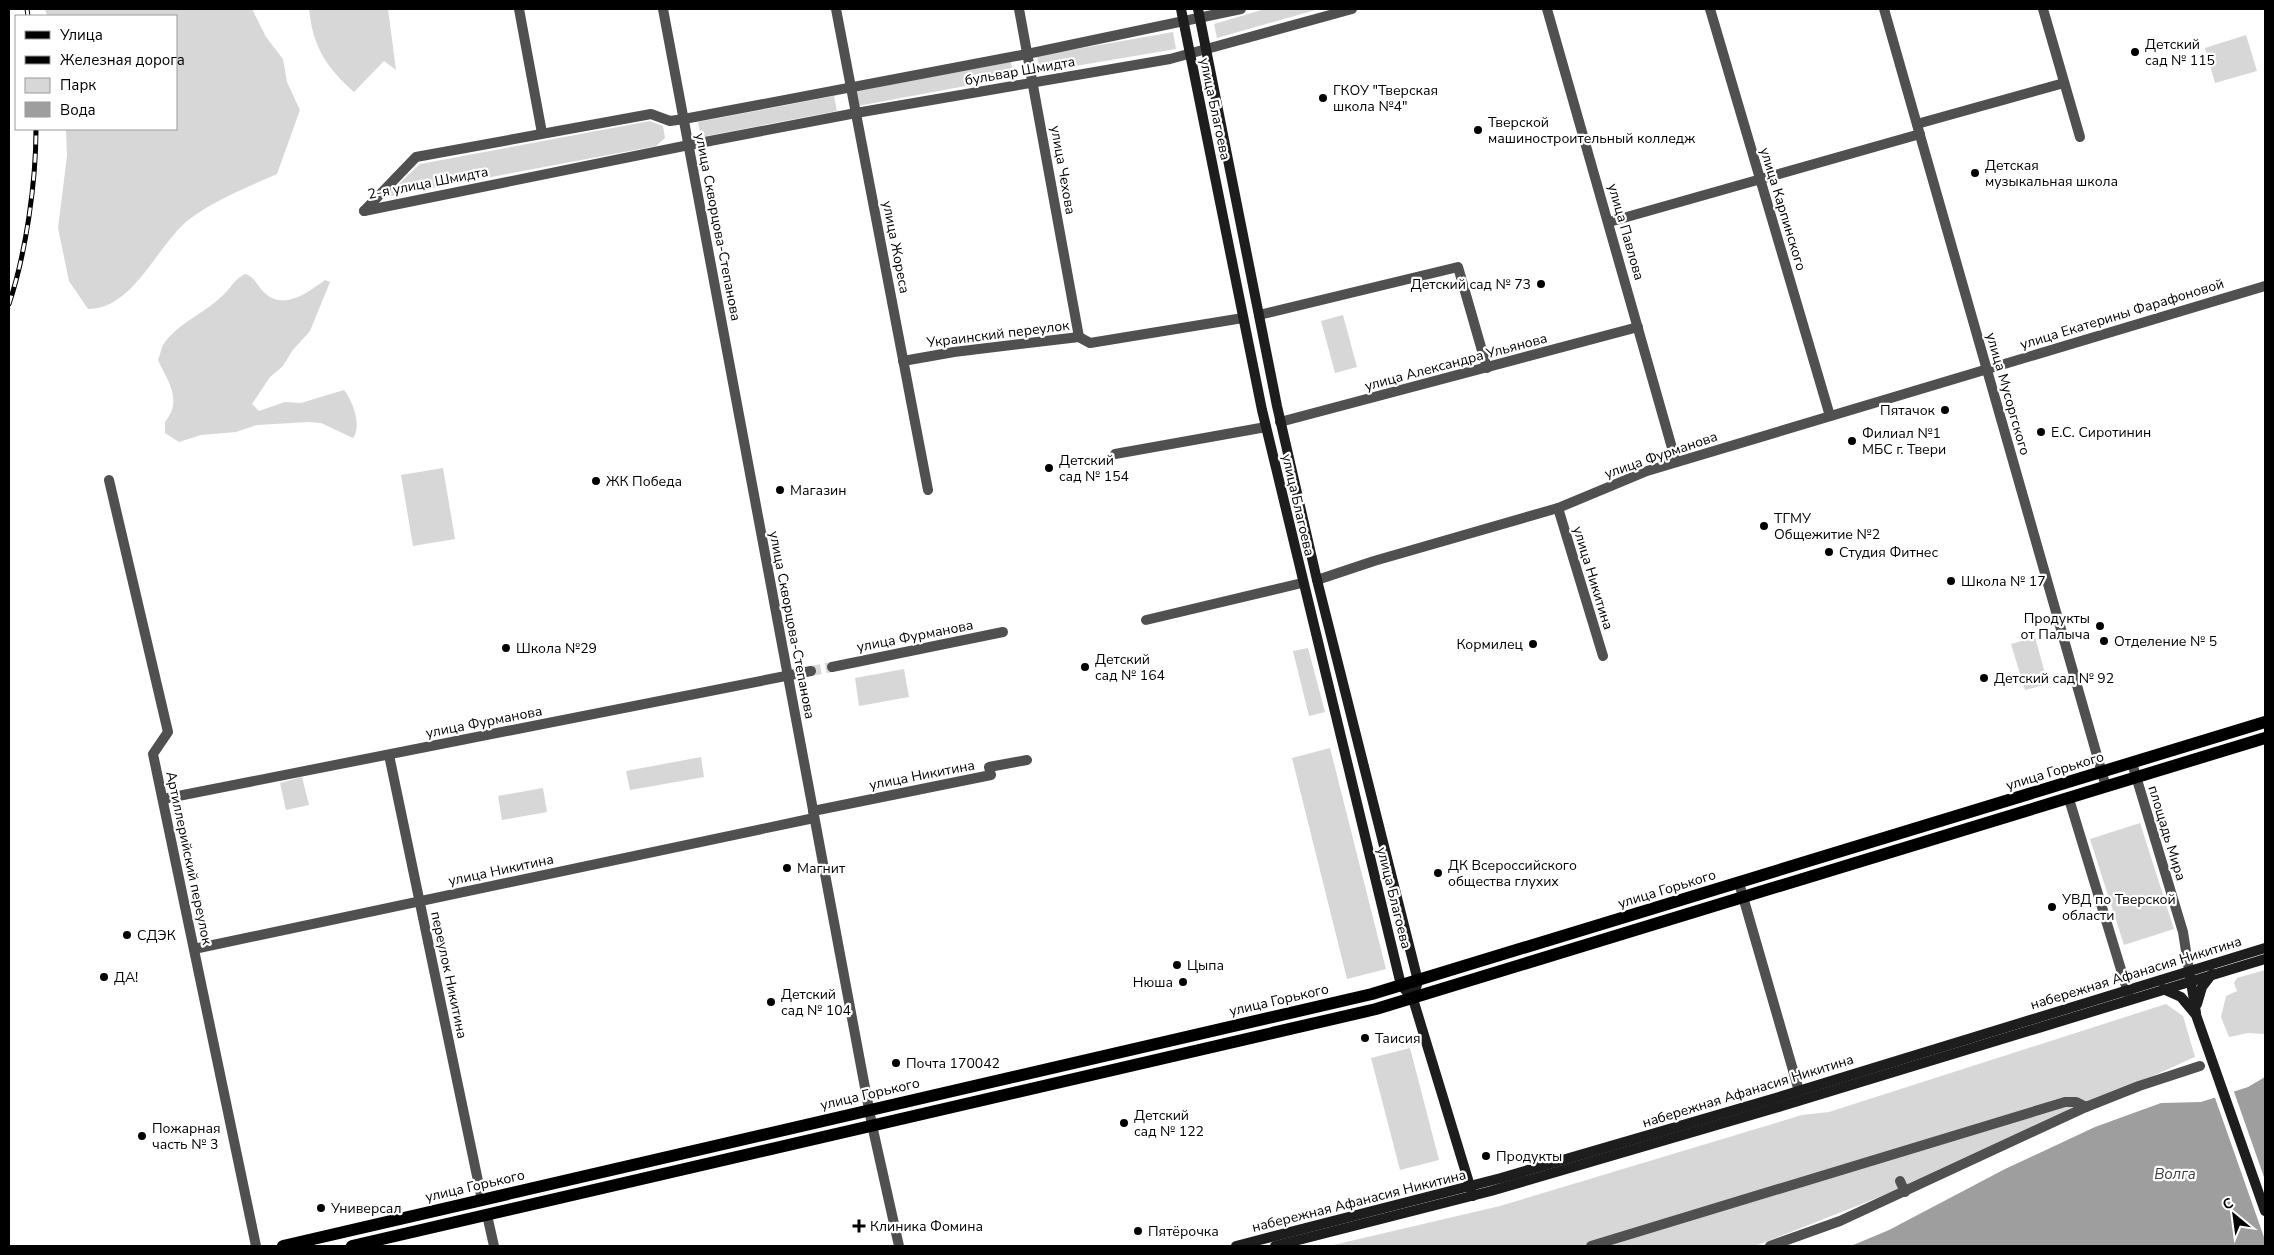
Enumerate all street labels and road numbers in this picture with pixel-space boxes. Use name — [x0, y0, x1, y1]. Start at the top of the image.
street label: бульвар Шмидта — [963, 52, 1077, 90]
street label: улица Благоева — [1195, 56, 1235, 162]
street label: улица Чехова — [1046, 124, 1080, 216]
street label: улица Скворцова-Степанова — [690, 131, 746, 323]
street label: улица Карпинского — [1755, 145, 1811, 273]
street label: 2-я улица Шмидта — [366, 162, 490, 204]
street label: улица Павлова — [1603, 182, 1649, 282]
street label: улица Жореса — [878, 199, 914, 295]
street label: улица Екатерины Фарафоновой — [2018, 274, 2226, 354]
street label: Украинский переулок — [925, 316, 1071, 352]
street label: улица Александра Ульянова — [1363, 328, 1549, 396]
street label: улица Мусоргского — [1981, 330, 2035, 458]
street label: улица Фурманова — [1602, 427, 1720, 483]
street label: улица Благоева — [1277, 452, 1319, 558]
street label: улица Никитина — [1568, 524, 1618, 632]
street label: улица Скворцова-Степанова — [764, 529, 820, 721]
street label: улица Фурманова — [855, 615, 975, 657]
street label: улица Фурманова — [424, 701, 544, 743]
street label: улица Горького — [2004, 747, 2106, 795]
street label: улица Никитина — [868, 755, 976, 795]
street label: Артиллерийский переулок — [161, 769, 217, 947]
street label: площадь Мира — [2143, 783, 2191, 883]
street label: улица Благоева — [1372, 845, 1416, 951]
street label: улица Никитина — [447, 850, 555, 890]
street label: улица Горького — [1616, 865, 1718, 913]
street label: переулок Никитина — [426, 909, 472, 1041]
street label: набережная Афанасия Никитина — [2028, 932, 2244, 1014]
street label: улица Горького — [1227, 979, 1331, 1021]
street label: набережная Афанасия Никитина — [1640, 1050, 1856, 1132]
street label: улица Горького — [818, 1073, 922, 1115]
street label: улица Горького — [423, 1165, 527, 1207]
street label: набережная Афанасия Никитина — [1250, 1165, 1468, 1237]

